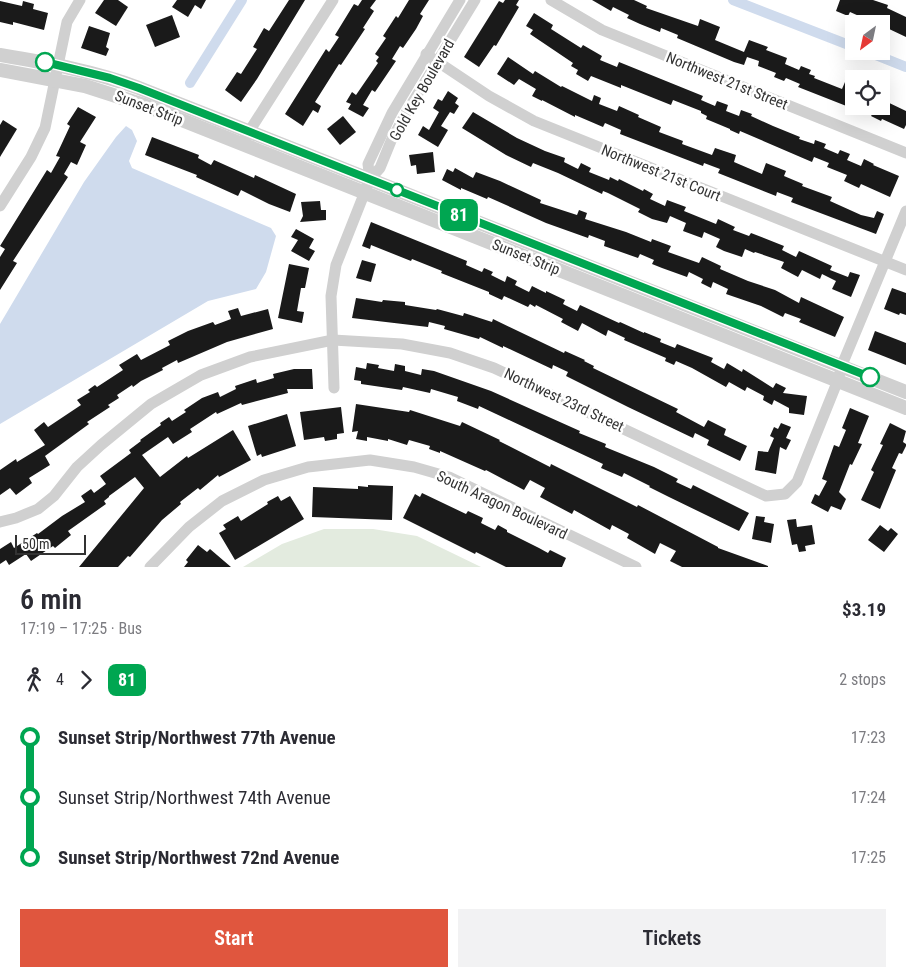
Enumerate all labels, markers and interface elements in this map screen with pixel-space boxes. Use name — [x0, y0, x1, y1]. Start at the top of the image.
north arrow — [845, 15, 890, 60]
map controls — [845, 15, 890, 115]
street label: Gold Key Boulevard — [386, 36, 458, 144]
street label: Northwest 21st Street — [664, 48, 790, 114]
unlabelled marker — [35, 52, 55, 72]
button: locate — [845, 70, 890, 115]
street label: Sunset Strip — [112, 87, 186, 129]
street label: Northwest 21st Court — [599, 141, 723, 205]
unlabelled marker — [390, 183, 404, 197]
line badge: 81 — [436, 199, 482, 231]
text: 81 — [450, 204, 468, 225]
street label: Sunset Strip — [489, 235, 563, 279]
street label: Northwest 23rd Street — [501, 364, 627, 436]
unlabelled marker — [860, 367, 880, 387]
street label: South Aragon Boulevard — [434, 467, 570, 543]
scale bar — [15, 532, 86, 555]
text: 50 m — [22, 536, 50, 552]
text: 6 min — [20, 583, 82, 616]
text: $3.19 — [842, 598, 886, 621]
text: 17:19 – 17:25 · Bus — [20, 619, 142, 638]
icon: walk — [20, 666, 48, 694]
icon: forward — [72, 666, 100, 694]
text: 81 — [118, 669, 136, 690]
text: 4 — [56, 670, 64, 689]
text: 2 stops — [839, 670, 886, 689]
text: Sunset Strip/Northwest 77th Avenue — [58, 726, 336, 749]
text: 17:23 — [851, 728, 886, 747]
text: Sunset Strip/Northwest 74th Avenue — [58, 786, 331, 809]
text: 17:24 — [851, 788, 886, 807]
text: Sunset Strip/Northwest 72nd Avenue — [58, 846, 339, 869]
text: 17:25 — [851, 848, 886, 867]
button: Start — [20, 909, 448, 967]
button: Tickets — [458, 909, 886, 967]

